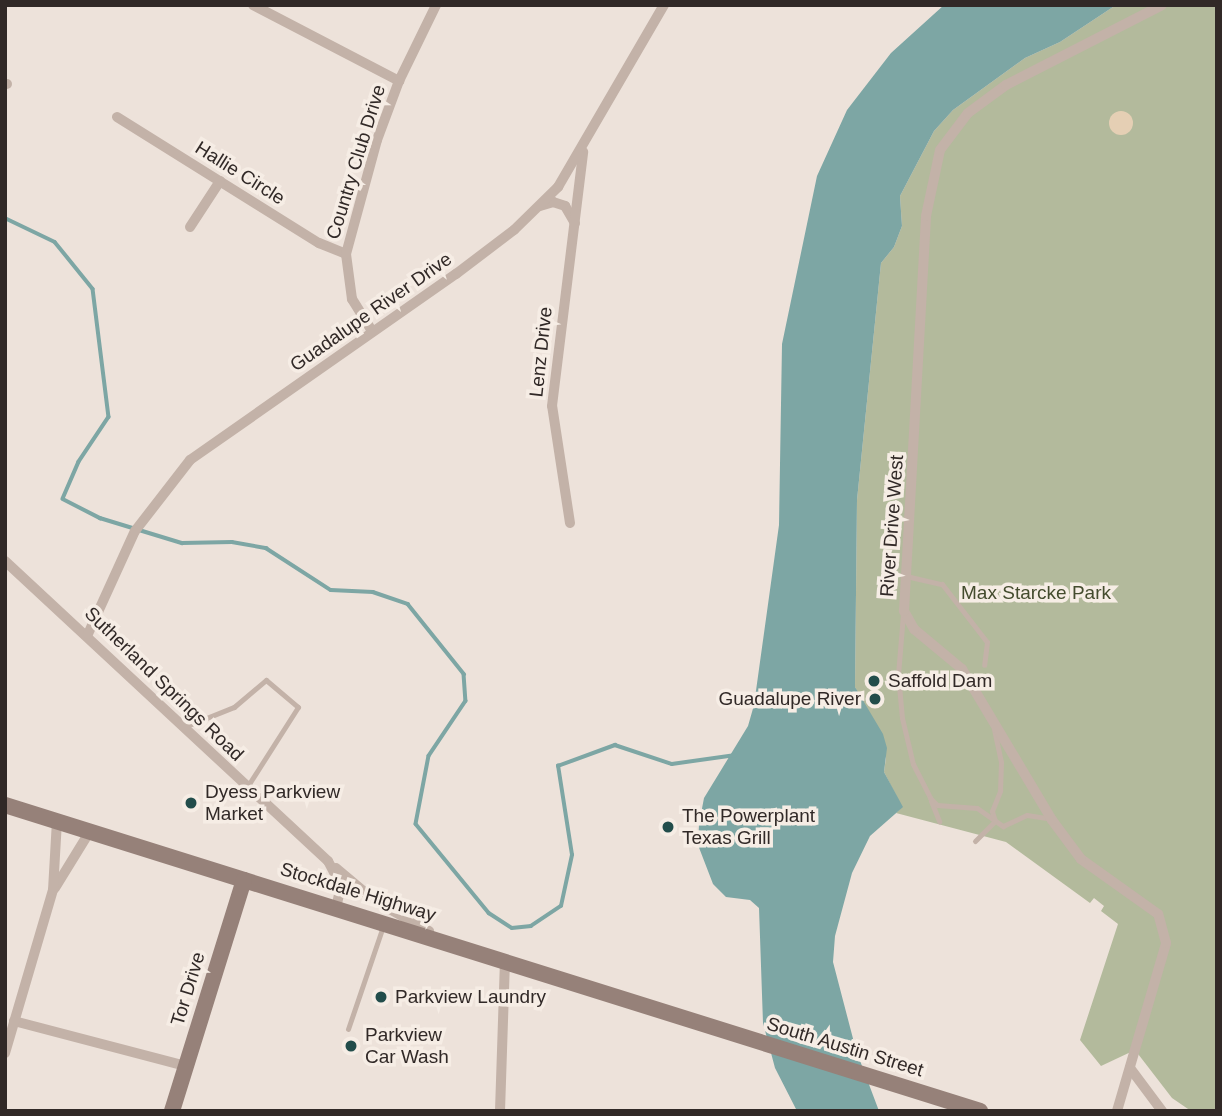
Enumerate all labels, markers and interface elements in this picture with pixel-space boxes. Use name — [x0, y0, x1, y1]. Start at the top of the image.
street label: Country Club Drive — [322, 82, 390, 242]
street label: Hallie Circle — [191, 136, 289, 210]
street label: Guadalupe River Drive — [286, 248, 456, 376]
street label: Lenz Drive — [525, 306, 557, 398]
street label: River Drive West — [876, 454, 908, 598]
park label: Max Starcke Park — [961, 582, 1111, 604]
street label: Sutherland Springs Road — [80, 602, 248, 766]
place label: Saffold Dam — [888, 670, 992, 692]
marker: Saffold Dam — [866, 673, 882, 689]
place label: Guadalupe River — [718, 688, 861, 710]
marker: Guadalupe River — [867, 691, 883, 707]
place label: Dyess Parkview Market — [205, 781, 340, 825]
marker: Dyess Parkview Market — [183, 795, 199, 811]
place label: The Powerplant Texas Grill — [682, 805, 815, 849]
marker: The Powerplant Texas Grill — [660, 819, 676, 835]
street label: Stockdale Highway — [277, 857, 439, 927]
street label: Tor Drive — [166, 949, 210, 1029]
place label: Parkview Laundry — [395, 986, 546, 1008]
marker: Parkview Laundry — [373, 989, 389, 1005]
street label: South Austin Street — [763, 1012, 927, 1082]
place label: Parkview Car Wash — [365, 1024, 449, 1068]
marker: Parkview Car Wash — [343, 1038, 359, 1054]

